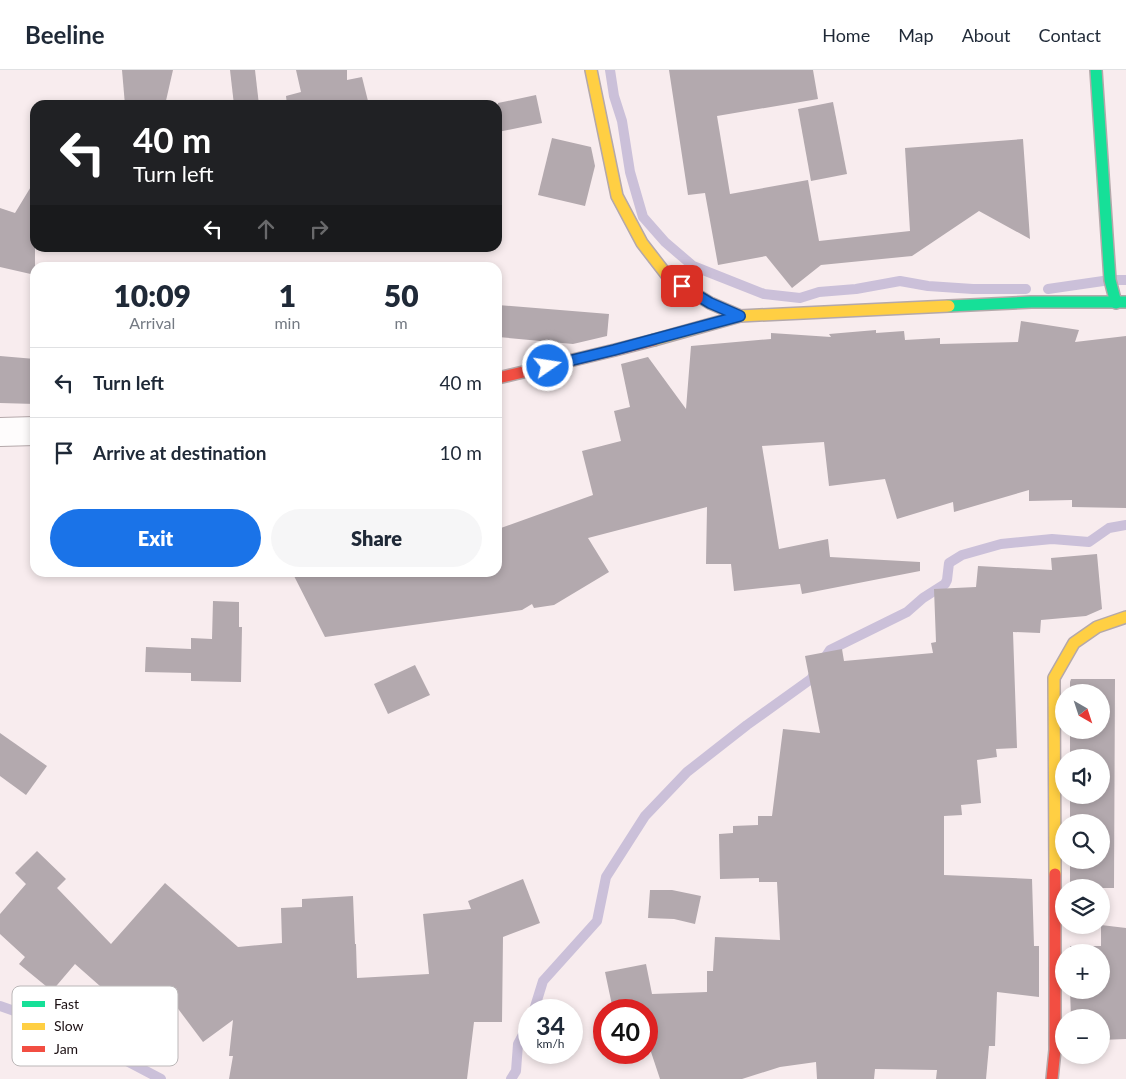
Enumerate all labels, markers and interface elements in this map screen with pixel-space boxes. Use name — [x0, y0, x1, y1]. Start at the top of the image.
text: Beeline — [25, 20, 105, 49]
text: Home — [822, 24, 870, 46]
text: Map — [898, 24, 934, 46]
text: About — [962, 24, 1011, 46]
text: Contact — [1039, 24, 1101, 46]
text: 40 m — [133, 118, 211, 160]
icon: left — [50, 120, 115, 185]
text: Turn left — [133, 160, 214, 187]
icon: left — [199, 215, 227, 243]
icon: ahead — [252, 215, 280, 243]
icon: right — [305, 215, 333, 243]
pin — [661, 265, 703, 307]
icon: arrive — [668, 272, 696, 300]
text: 10:09 — [113, 277, 191, 313]
text: 1 — [279, 277, 296, 313]
text: 50 — [384, 277, 419, 313]
text: Arrival — [129, 313, 175, 332]
text: min — [274, 313, 300, 332]
text: m — [395, 313, 408, 332]
position arrow — [521, 339, 573, 391]
icon: left — [50, 369, 78, 397]
text: Turn left — [93, 371, 164, 394]
text: 40 m — [439, 371, 482, 394]
icon: arrive — [50, 439, 78, 467]
text: Arrive at destination — [93, 441, 266, 464]
text: 10 m — [439, 441, 482, 464]
button: Exit — [50, 509, 261, 567]
button: Share — [271, 509, 482, 567]
north arrow — [1055, 684, 1110, 739]
map controls — [1055, 684, 1110, 1064]
button: sound — [1055, 749, 1110, 804]
button: search — [1055, 814, 1110, 869]
button: layers — [1055, 879, 1110, 934]
button: + — [1055, 944, 1110, 999]
legend — [12, 986, 178, 1066]
text: Fast — [54, 995, 79, 1012]
speed limit sign: 40 — [593, 999, 658, 1064]
button: − — [1055, 1009, 1110, 1064]
text: 34 — [536, 1010, 565, 1040]
text: Slow — [54, 1017, 84, 1034]
text: km/h — [536, 1036, 565, 1051]
text: Jam — [54, 1040, 78, 1057]

